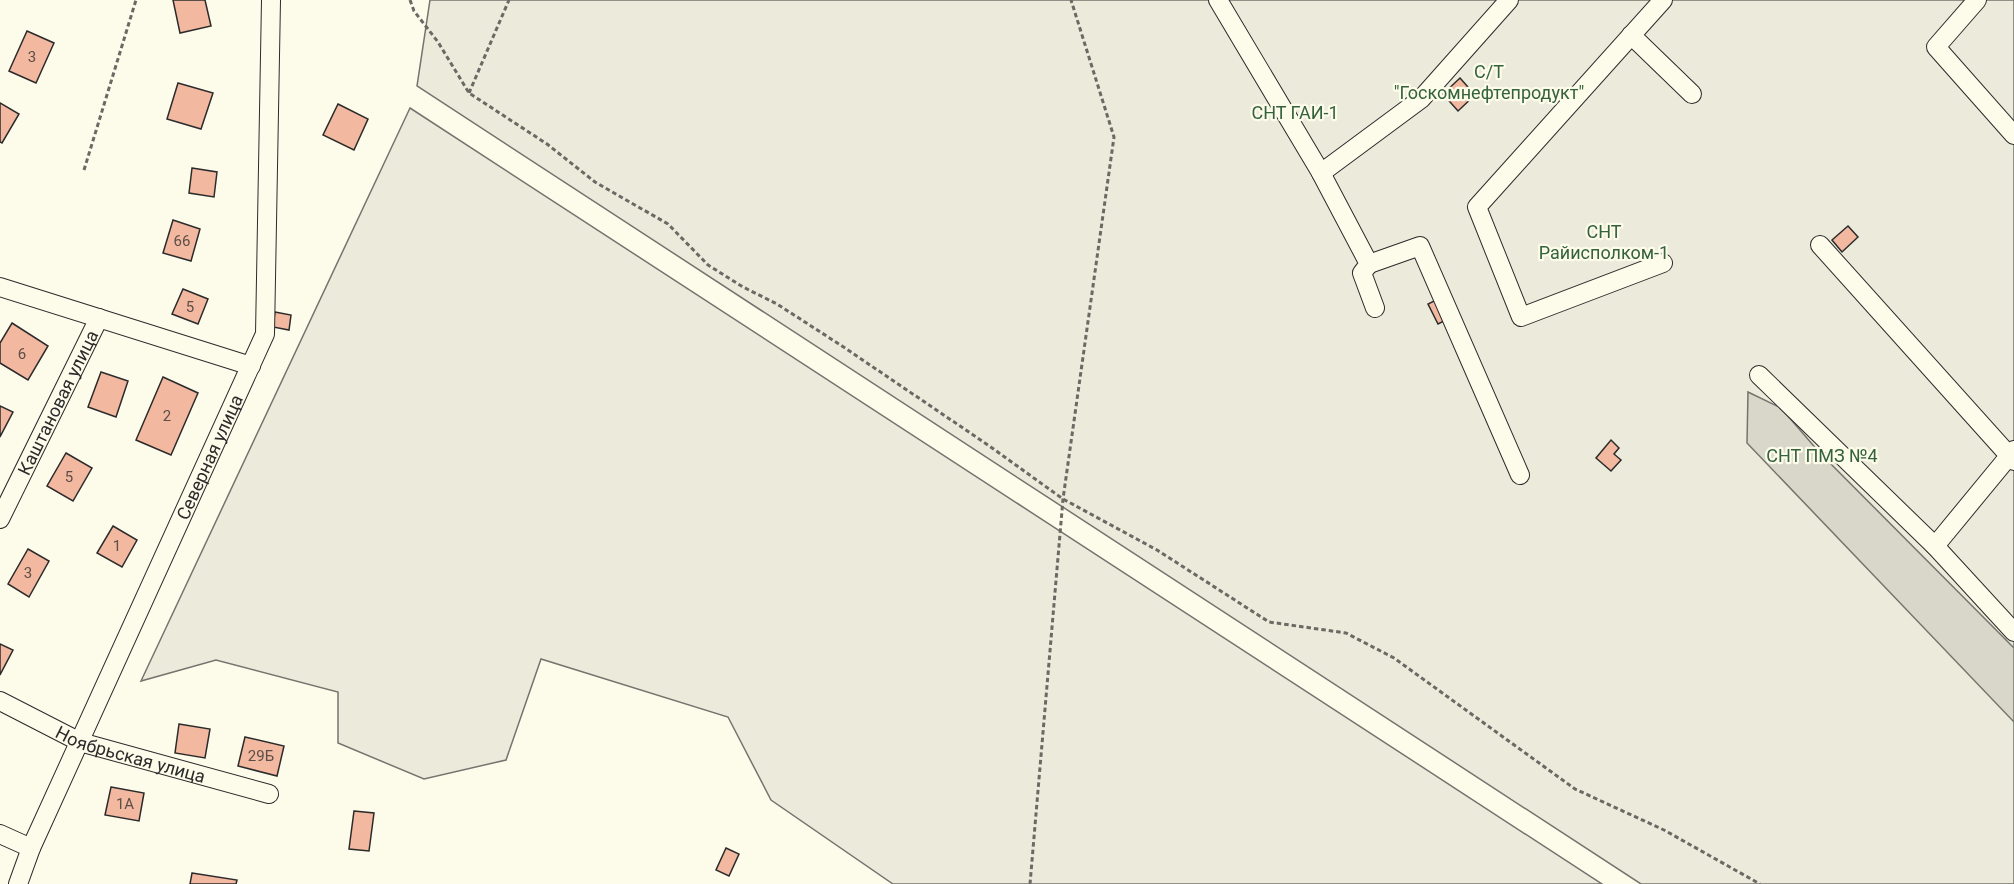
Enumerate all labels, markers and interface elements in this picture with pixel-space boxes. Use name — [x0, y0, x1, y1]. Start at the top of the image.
house number: 3 — [28, 48, 36, 66]
park label: С/Т "Госкомнефтепродукт" — [1394, 61, 1584, 103]
park label: СНТ ГАИ-1 — [1251, 102, 1339, 123]
park label: СНТ Райисполком-1 — [1539, 221, 1669, 263]
house number: 66 — [174, 232, 190, 250]
house number: 5 — [186, 298, 194, 316]
street label: Каштановая улица — [13, 327, 102, 478]
house number: 6 — [18, 345, 26, 363]
street label: Северная улица — [171, 391, 247, 523]
house number: 2 — [163, 407, 171, 425]
park label: СНТ ПМЗ №4 — [1766, 445, 1878, 466]
house number: 5 — [65, 468, 73, 486]
house number: 1 — [113, 537, 121, 555]
house number: 3 — [24, 564, 32, 582]
street label: Ноябрьская улица — [52, 721, 208, 787]
house number: 29Б — [248, 747, 274, 765]
house number: 1А — [116, 795, 134, 813]

